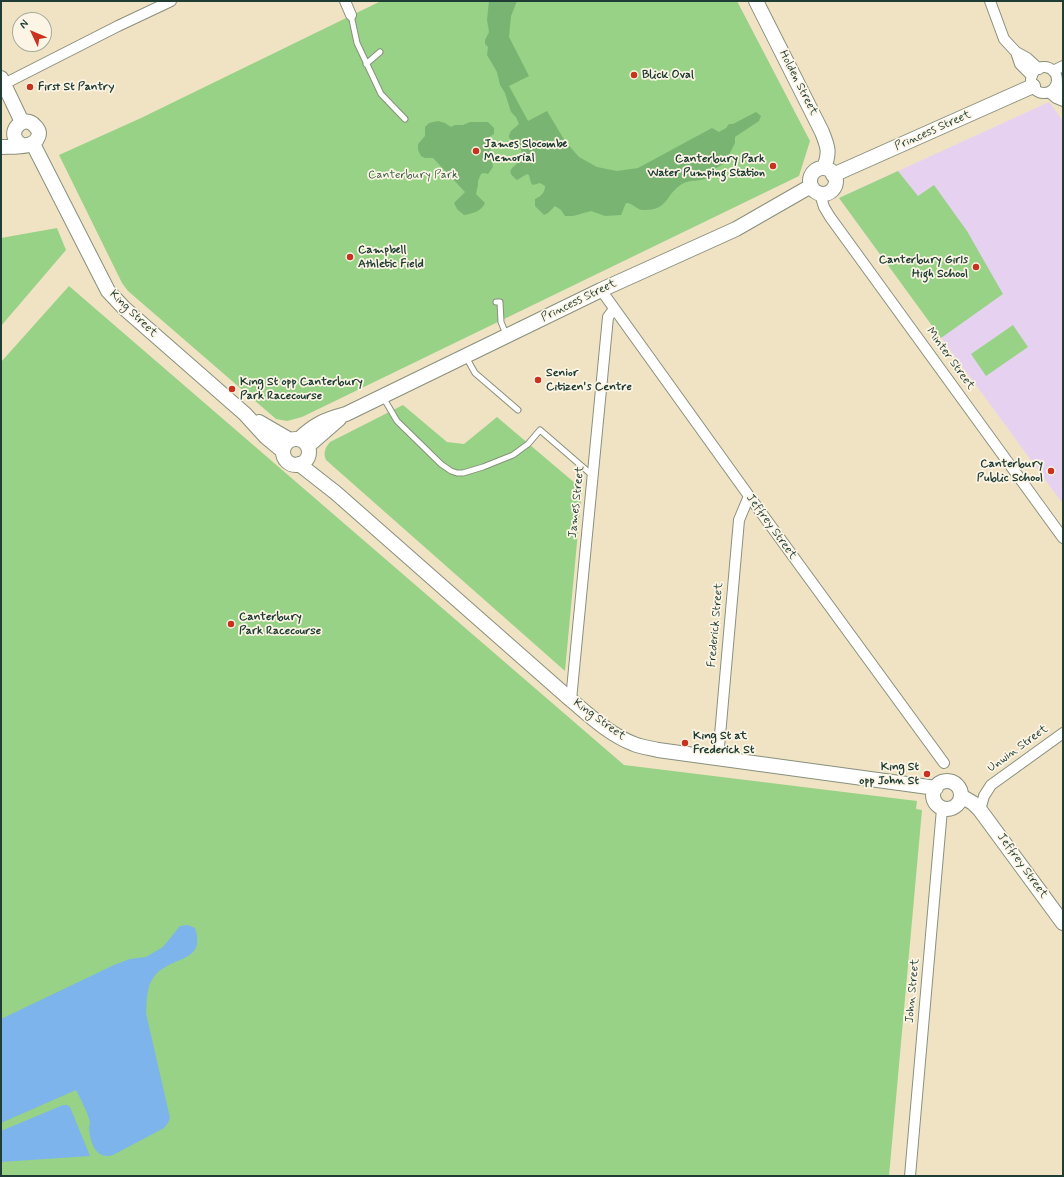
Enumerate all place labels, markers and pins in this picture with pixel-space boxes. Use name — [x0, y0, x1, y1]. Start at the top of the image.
place label: Blick Oval — [642, 68, 694, 82]
marker: Blick Oval — [629, 70, 639, 80]
place label: First St Pantry — [38, 80, 114, 94]
marker: First St Pantry — [25, 82, 35, 92]
place label: James Slocombe Memorial — [484, 137, 567, 165]
marker: James Slocombe Memorial — [471, 146, 481, 156]
place label: Canterbury Park Water Pumping Station — [648, 152, 765, 180]
marker: Canterbury Park Water Pumping Station — [768, 161, 778, 171]
place label: Campbell Athletic Field — [358, 243, 424, 271]
marker: Campbell Athletic Field — [345, 252, 355, 262]
place label: Canterbury Girls High School — [879, 253, 968, 281]
marker: Canterbury Girls High School — [971, 262, 981, 272]
place label: Senior Citizen's Centre — [546, 366, 632, 394]
place label: King St opp Canterbury Park Racecourse — [240, 375, 363, 403]
marker: Senior Citizen's Centre — [533, 375, 543, 385]
marker: King St opp Canterbury Park Racecourse — [227, 384, 237, 394]
place label: Canterbury Public School — [977, 457, 1043, 485]
marker: Canterbury Public School — [1046, 466, 1056, 476]
place label: Canterbury Park Racecourse — [239, 610, 321, 638]
marker: Canterbury Park Racecourse — [226, 619, 236, 629]
place label: King St at Frederick St — [693, 729, 754, 757]
marker: King St at Frederick St — [680, 738, 690, 748]
place label: King St opp John St — [859, 760, 919, 788]
marker: King St opp John St — [922, 769, 932, 779]

